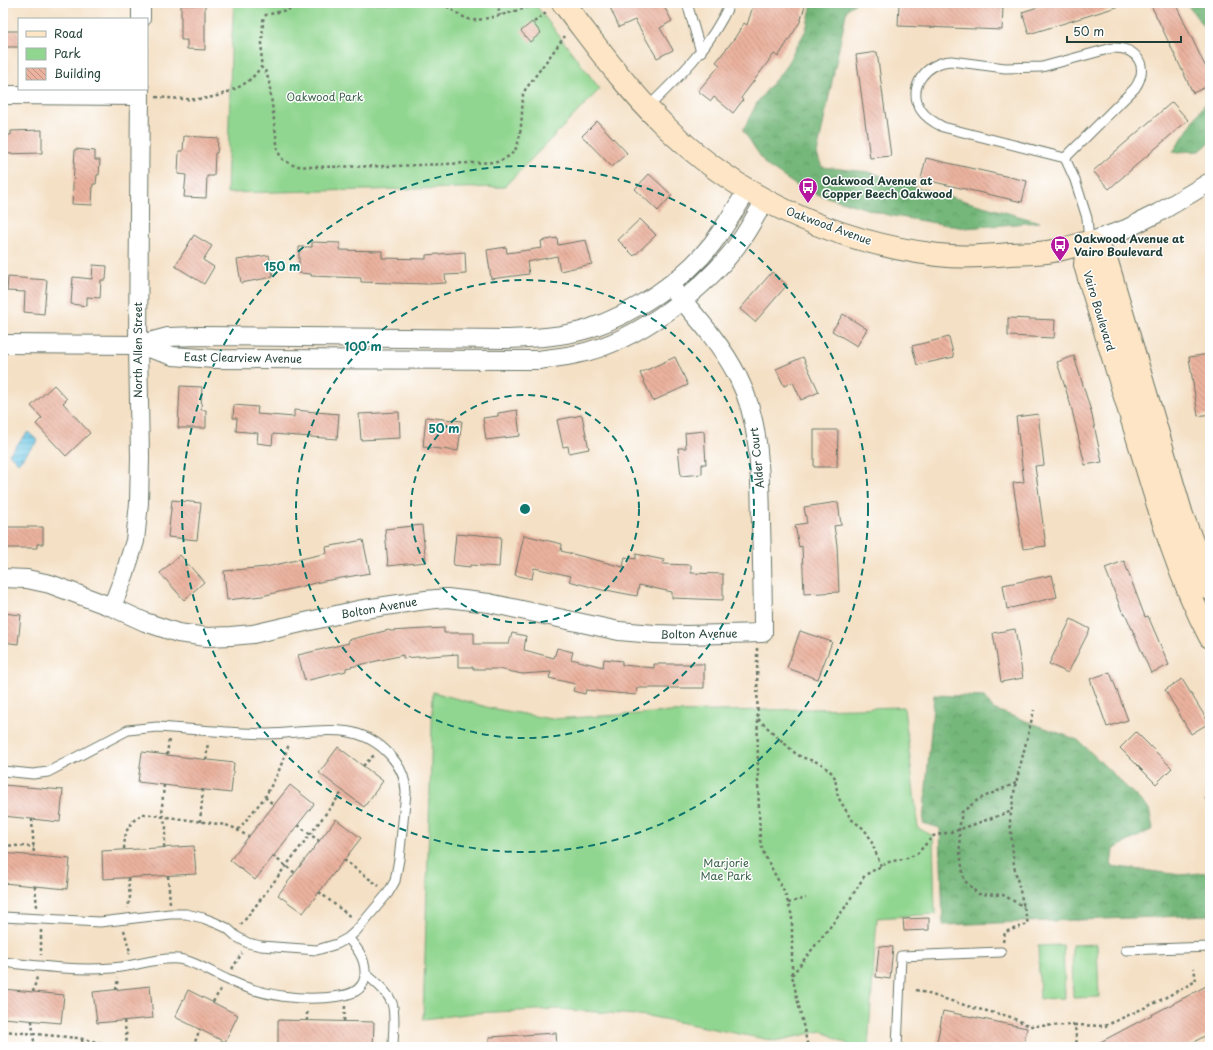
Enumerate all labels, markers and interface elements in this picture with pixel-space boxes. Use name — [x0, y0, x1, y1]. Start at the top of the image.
legend — [18, 18, 148, 90]
scale bar — [1067, 18, 1181, 44]
text: 50 m — [1073, 22, 1104, 40]
text: Road — [54, 24, 83, 42]
text: Park — [54, 44, 81, 62]
text: Building — [54, 64, 101, 82]
park label: Oakwood Park — [287, 88, 364, 105]
place label: Oakwood Avenue at Copper Beech Oakwood — [822, 172, 952, 202]
bus stop icon: Oakwood Avenue at Copper Beech Oakwood — [797, 176, 819, 204]
street label: Oakwood Avenue — [784, 202, 874, 249]
place label: Oakwood Avenue at Vairo Boulevard — [1074, 230, 1185, 260]
bus stop icon: Oakwood Avenue at Vairo Boulevard — [1049, 234, 1071, 262]
text: 150 m — [264, 257, 300, 275]
street label: Vairo Boulevard — [1079, 269, 1120, 353]
street label: North Allen Street — [129, 302, 146, 398]
text: 100 m — [344, 337, 382, 355]
street label: East Clearview Avenue — [184, 348, 302, 367]
text: 50 m — [428, 419, 460, 437]
street label: Alder Court — [745, 426, 768, 489]
centre of rings — [518, 502, 532, 516]
street label: Bolton Avenue — [340, 592, 418, 623]
street label: Bolton Avenue — [660, 624, 738, 643]
park label: Marjorie Mae Park — [700, 854, 752, 884]

